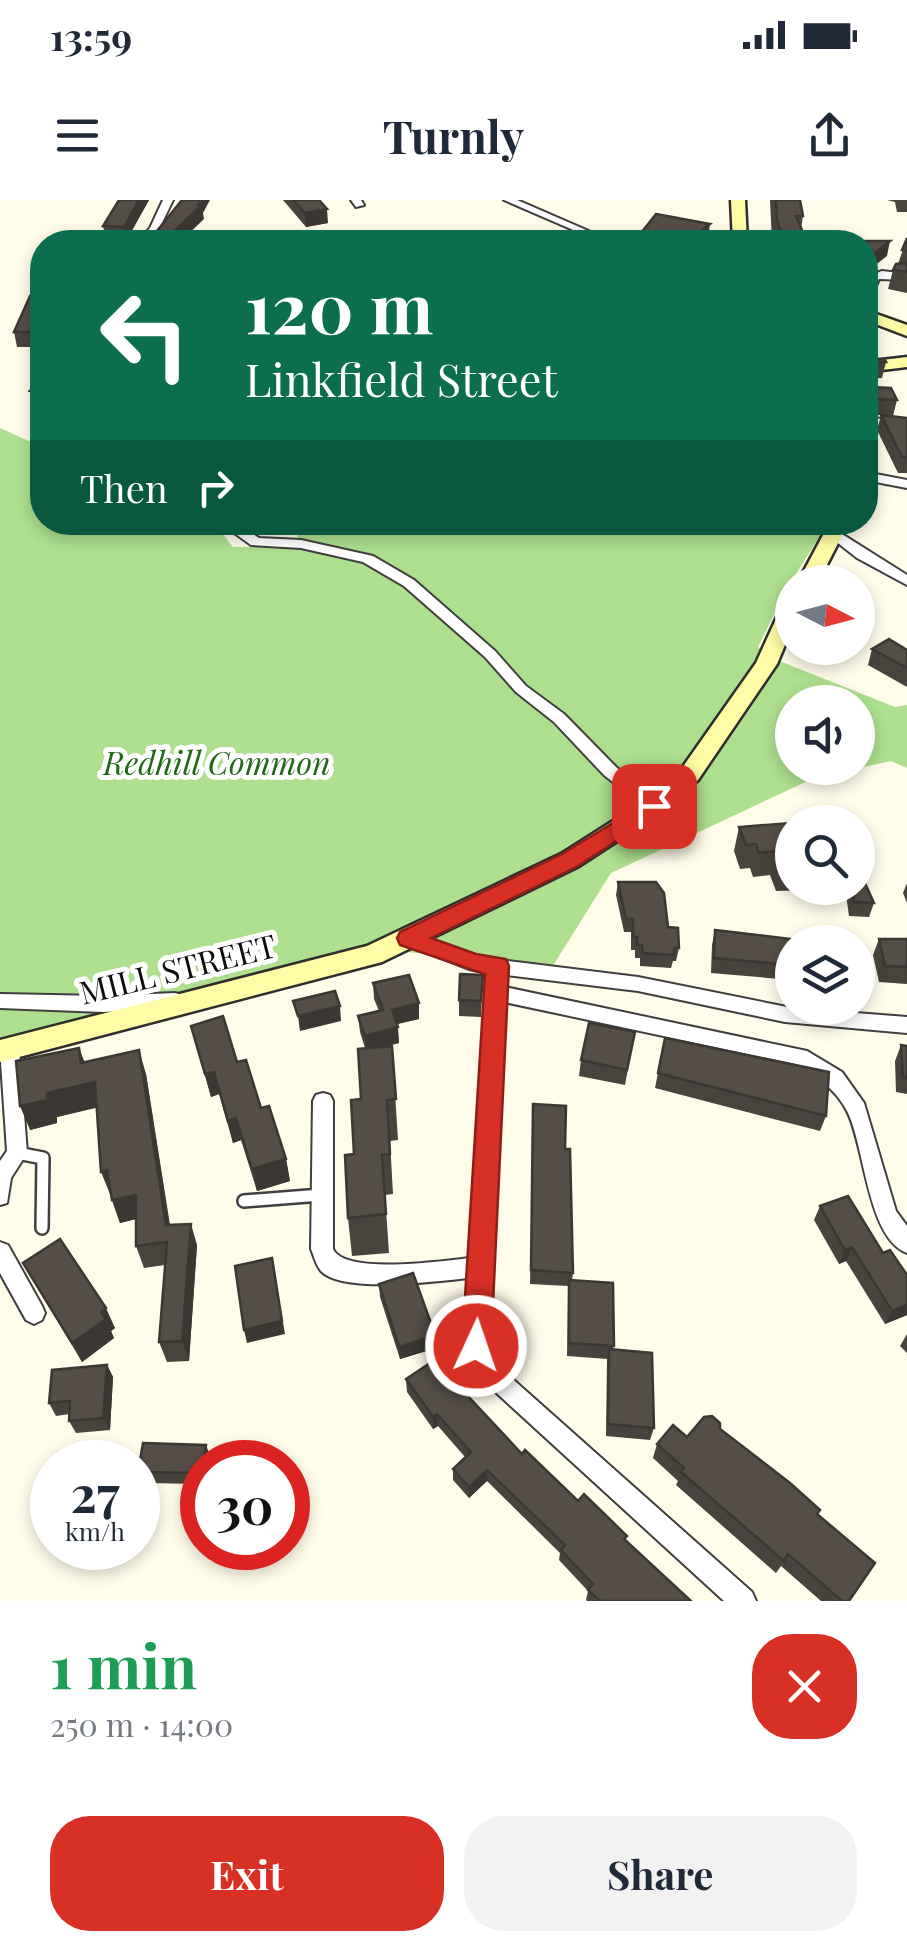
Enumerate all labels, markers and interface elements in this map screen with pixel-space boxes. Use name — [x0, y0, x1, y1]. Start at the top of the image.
text: 13:59 — [50, 10, 132, 61]
text: Turnly — [383, 105, 524, 165]
icon: menu — [50, 108, 105, 163]
icon: share — [802, 108, 857, 163]
text: 120 m — [245, 258, 433, 352]
icon: left — [80, 270, 210, 400]
text: Linkfield Street — [245, 348, 558, 408]
icon: right — [188, 460, 243, 515]
text: Then — [80, 462, 168, 513]
north arrow — [775, 565, 875, 665]
map controls — [775, 565, 875, 1025]
button: sound — [775, 685, 875, 785]
park label: Redhill Common — [101, 740, 331, 783]
pin — [612, 764, 697, 849]
icon: arrive — [627, 779, 682, 834]
button: search — [775, 805, 875, 905]
street label: MILL STREET — [75, 922, 280, 1013]
button: layers — [775, 925, 875, 1025]
position arrow — [424, 1294, 528, 1398]
speed limit sign: 30 — [180, 1440, 310, 1570]
text: 27 — [71, 1459, 119, 1526]
text: km/h — [65, 1514, 125, 1547]
text: 1 min — [50, 1624, 197, 1704]
button: close — [752, 1634, 857, 1739]
text: 250 m · 14:00 — [50, 1702, 233, 1745]
button: Exit — [50, 1816, 444, 1931]
button: Share — [464, 1816, 857, 1931]

